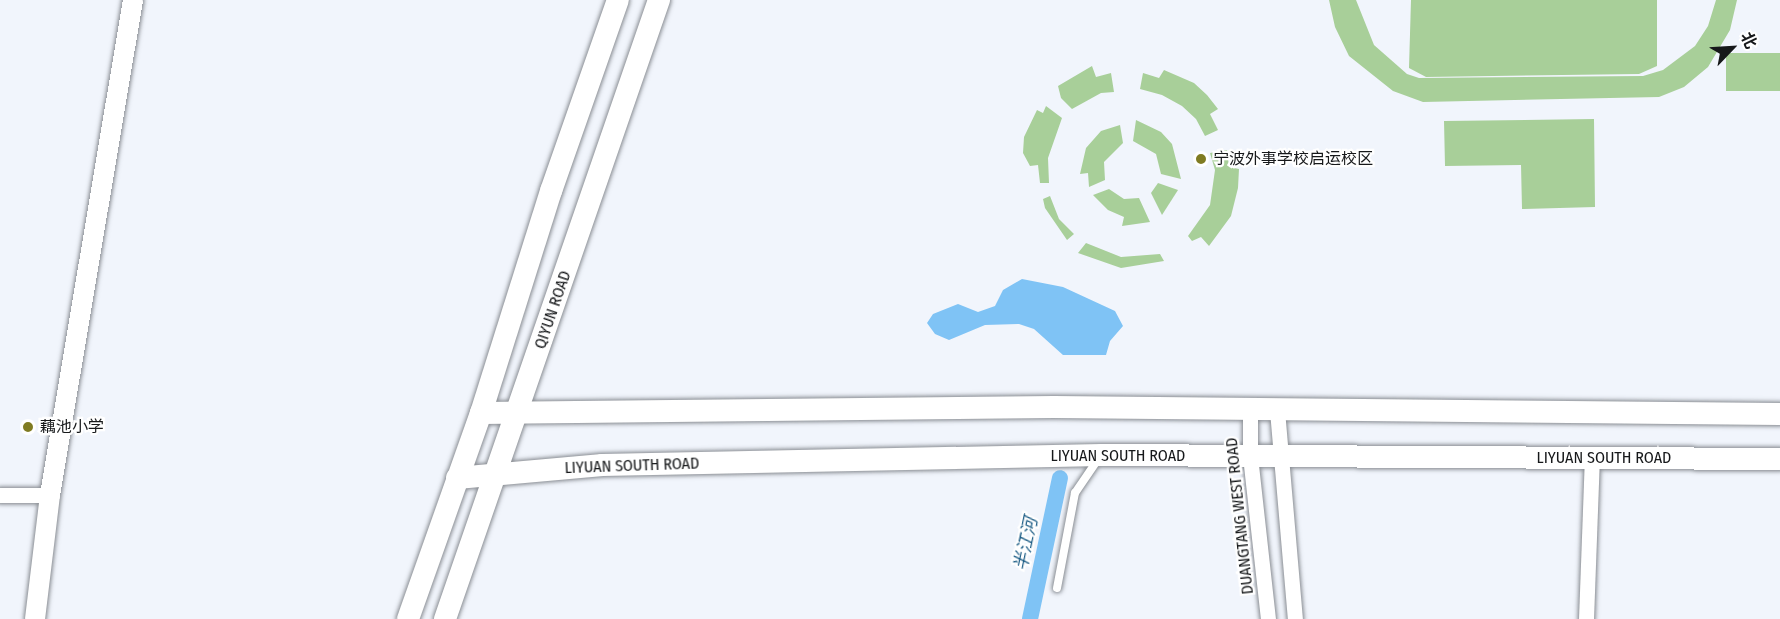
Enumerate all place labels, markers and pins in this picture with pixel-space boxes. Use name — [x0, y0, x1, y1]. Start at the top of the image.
place label: 宁波外事学校启运校区 — [1213, 149, 1373, 169]
marker: 宁波外事学校启运校区 — [1194, 152, 1208, 166]
place label: 藕池小学 — [40, 417, 104, 437]
marker: 藕池小学 — [21, 420, 35, 434]

